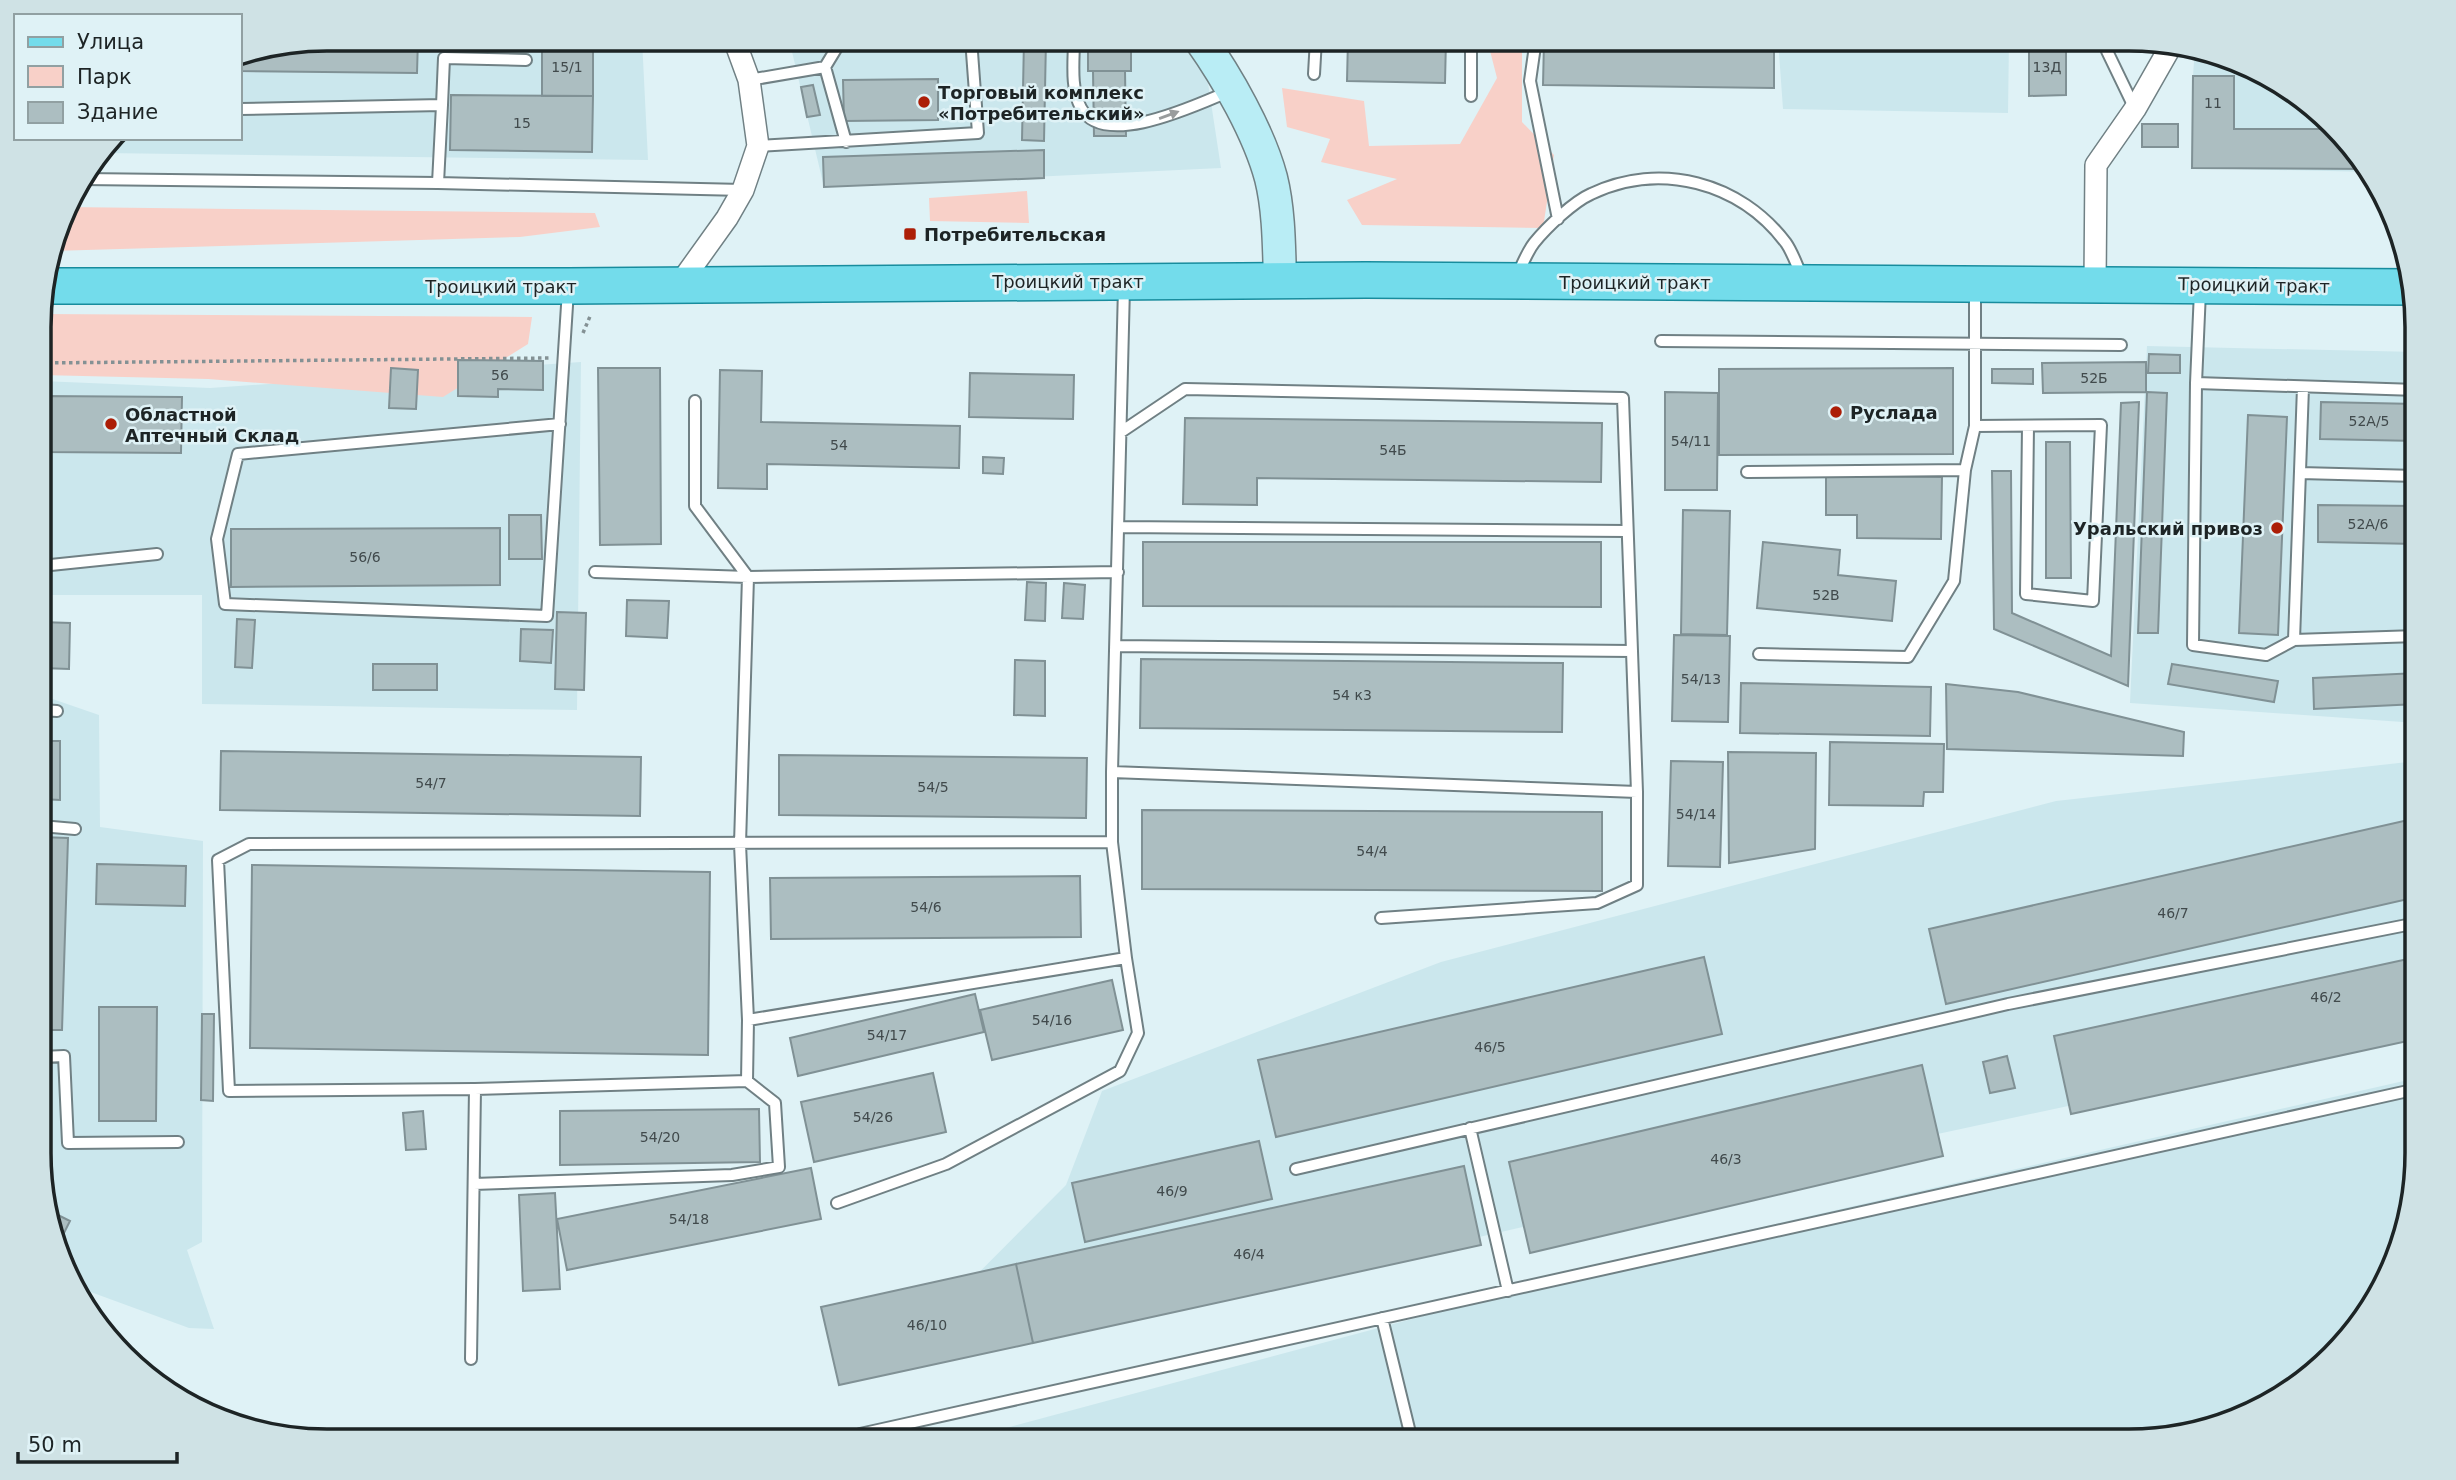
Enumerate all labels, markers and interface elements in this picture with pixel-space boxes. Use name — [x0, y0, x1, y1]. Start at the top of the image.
legend — [14, 14, 242, 140]
text: Улица — [77, 30, 144, 54]
house number: 15/1 — [551, 59, 583, 75]
house number: 13Д — [2033, 59, 2061, 75]
text: Парк — [77, 65, 132, 89]
place label: Торговый комплекс «Потребительский» — [938, 82, 1145, 124]
marker: Торговый комплекс «Потребительский» — [916, 94, 932, 110]
house number: 11 — [2204, 95, 2222, 111]
text: Здание — [77, 100, 158, 124]
one-way arrow — [1158, 109, 1179, 120]
house number: 15 — [513, 115, 531, 131]
place label: Потребительская — [924, 224, 1106, 245]
marker: Потребительская — [902, 226, 918, 242]
street label: Троицкий тракт — [991, 271, 1144, 292]
street label: Троицкий тракт — [1558, 272, 1711, 293]
street label: Троицкий тракт — [2177, 273, 2330, 297]
street label: Троицкий тракт — [424, 276, 577, 297]
house number: 56 — [491, 367, 509, 383]
house number: 52Б — [2080, 370, 2108, 386]
place label: Руслада — [1850, 402, 1938, 423]
place label: Областной Аптечный Склад — [125, 404, 299, 446]
marker: Руслада — [1828, 404, 1844, 420]
house number: 52А/5 — [2348, 413, 2390, 429]
marker: Областной Аптечный Склад — [103, 416, 119, 432]
house number: 54/11 — [1671, 433, 1711, 449]
house number: 54 — [830, 437, 848, 453]
house number: 54Б — [1379, 442, 1407, 458]
house number: 52А/6 — [2347, 516, 2389, 532]
place label: Уральский привоз — [2073, 518, 2263, 539]
marker: Уральский привоз — [2269, 520, 2285, 536]
house number: 56/6 — [349, 549, 381, 565]
house number: 52В — [1812, 587, 1840, 603]
house number: 54/13 — [1681, 671, 1721, 687]
house number: 54 к3 — [1332, 687, 1372, 703]
house number: 54/7 — [415, 775, 447, 791]
house number: 54/5 — [917, 779, 949, 795]
house number: 54/14 — [1676, 806, 1716, 822]
house number: 54/4 — [1356, 843, 1388, 859]
house number: 54/6 — [910, 899, 942, 915]
house number: 46/7 — [2157, 905, 2189, 921]
house number: 46/2 — [2310, 989, 2342, 1005]
house number: 54/16 — [1032, 1012, 1072, 1028]
house number: 54/17 — [867, 1027, 907, 1043]
house number: 46/5 — [1474, 1039, 1506, 1055]
house number: 54/26 — [853, 1109, 893, 1125]
house number: 54/20 — [640, 1129, 680, 1145]
house number: 46/3 — [1710, 1151, 1742, 1167]
house number: 46/9 — [1156, 1183, 1188, 1199]
house number: 54/18 — [669, 1211, 709, 1227]
house number: 46/4 — [1233, 1246, 1265, 1262]
house number: 46/10 — [907, 1317, 947, 1333]
scale bar — [18, 1420, 177, 1464]
text: 50 m — [28, 1433, 82, 1457]

